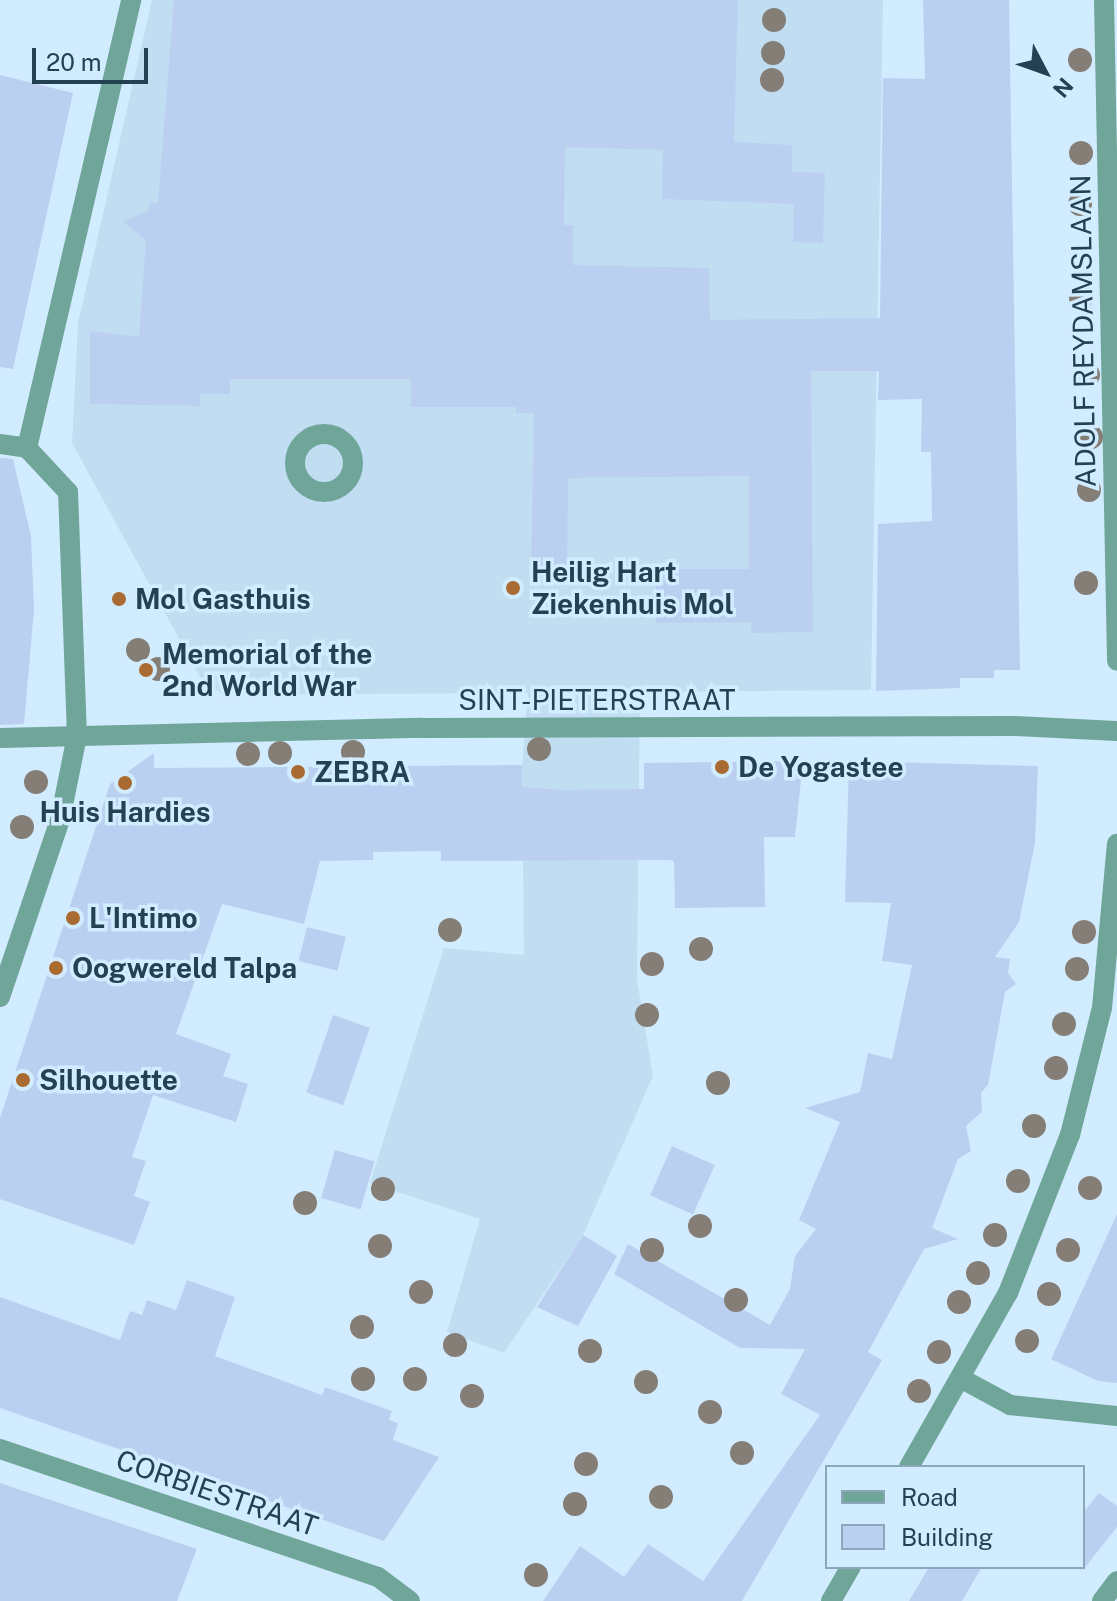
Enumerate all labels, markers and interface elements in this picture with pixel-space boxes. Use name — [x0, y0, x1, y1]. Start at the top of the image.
scale bar — [36, 32, 152, 82]
north arrow — [1005, 32, 1085, 112]
text: 20 m — [46, 48, 102, 76]
text: N — [1048, 73, 1079, 103]
street label: ADOLF REYDAMSLAAN — [1063, 174, 1103, 488]
place label: Heilig Hart Ziekenhuis Mol — [531, 555, 734, 621]
marker: Heilig Hart Ziekenhuis Mol — [502, 577, 524, 599]
place label: Mol Gasthuis — [135, 582, 311, 616]
marker: Mol Gasthuis — [110, 590, 128, 608]
place label: Memorial of the 2nd World War — [162, 637, 373, 703]
marker: Memorial of the 2nd World War — [137, 661, 155, 679]
street label: SINT-PIETERSTRAAT — [458, 683, 736, 717]
place label: De Yogastee — [738, 750, 904, 784]
place label: ZEBRA — [314, 755, 410, 789]
marker: De Yogastee — [713, 758, 731, 776]
marker: ZEBRA — [289, 763, 307, 781]
marker: Huis Hardies — [116, 774, 134, 792]
place label: Huis Hardies — [39, 795, 211, 829]
place label: L'Intimo — [89, 901, 198, 935]
marker: L'Intimo — [64, 909, 82, 927]
place label: Oogwereld Talpa — [72, 951, 297, 985]
marker: Oogwereld Talpa — [47, 959, 65, 977]
place label: Silhouette — [39, 1063, 178, 1097]
marker: Silhouette — [14, 1071, 32, 1089]
street label: CORBIESTRAAT — [112, 1443, 322, 1543]
legend — [825, 1465, 1085, 1569]
text: Road — [901, 1483, 958, 1511]
text: Building — [901, 1523, 993, 1551]

